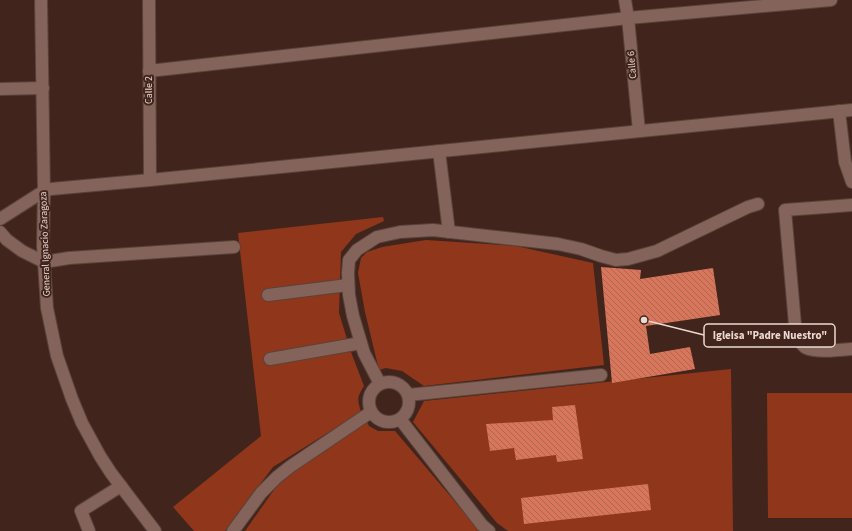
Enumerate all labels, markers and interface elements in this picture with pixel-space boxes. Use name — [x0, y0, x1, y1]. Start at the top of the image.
street label: Calle 6 — [624, 51, 640, 79]
street label: Calle 2 — [142, 76, 156, 104]
street label: General Ignacio Zaragoza — [36, 191, 54, 297]
callout: Igleisa "Padre Nuestro" — [704, 324, 835, 347]
text: Igleisa "Padre Nuestro" — [713, 328, 827, 343]

